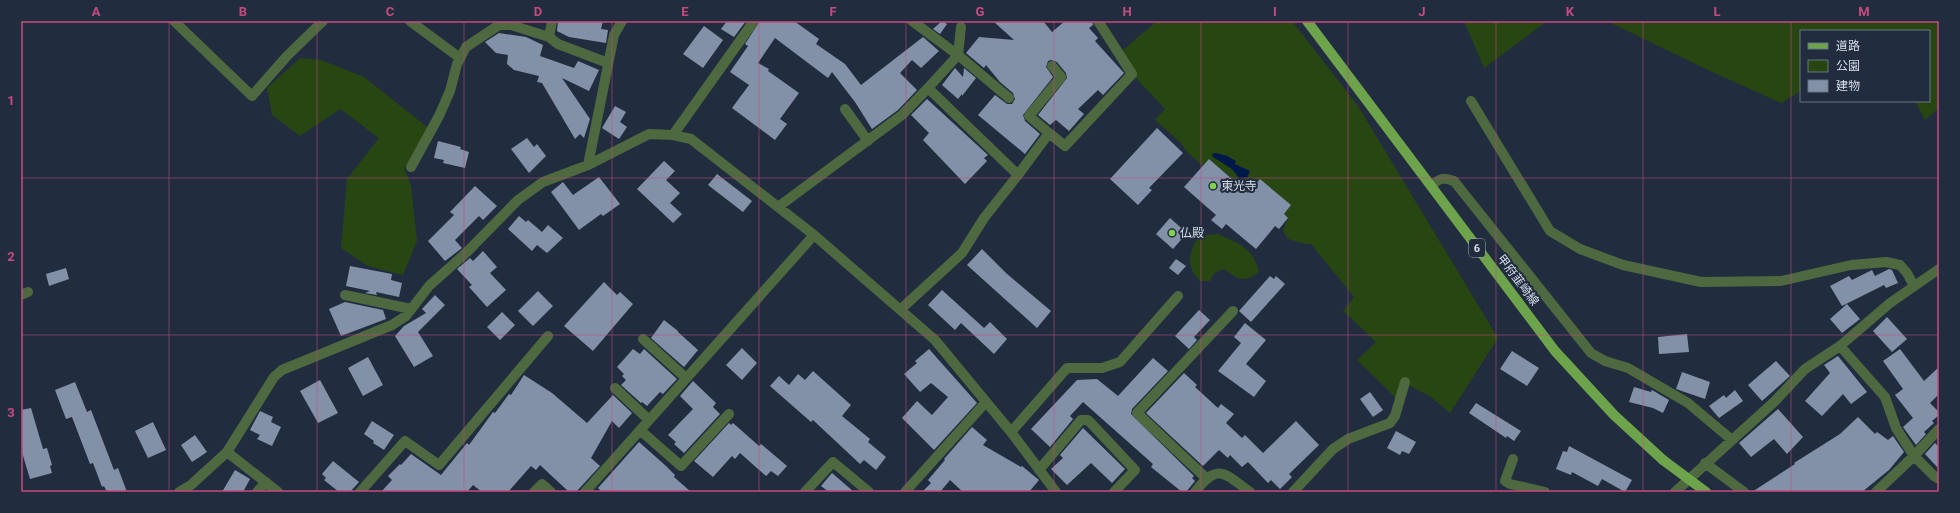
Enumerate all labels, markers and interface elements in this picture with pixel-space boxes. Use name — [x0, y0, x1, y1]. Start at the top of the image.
text: A — [92, 4, 101, 19]
text: B — [239, 4, 247, 19]
text: C — [386, 4, 395, 19]
text: D — [534, 4, 542, 19]
text: E — [681, 4, 689, 19]
text: F — [829, 4, 837, 19]
text: G — [976, 4, 985, 19]
text: H — [1122, 4, 1132, 19]
text: I — [1273, 4, 1277, 19]
text: J — [1418, 4, 1426, 19]
text: K — [1566, 4, 1575, 19]
text: L — [1713, 4, 1721, 19]
text: M — [1858, 4, 1870, 19]
legend — [1800, 30, 1930, 102]
text: 道路 — [1836, 39, 1860, 53]
text: 公園 — [1836, 59, 1860, 73]
text: 建物 — [1836, 79, 1860, 93]
text: 1 — [7, 93, 15, 108]
place label: 東光寺 — [1221, 179, 1257, 193]
marker: 東光寺 — [1208, 181, 1218, 191]
place label: 仏殿 — [1180, 226, 1204, 240]
marker: 仏殿 — [1167, 228, 1177, 238]
road number: 6 — [1469, 239, 1485, 257]
text: 2 — [7, 249, 15, 264]
street label: 甲府韮崎線 — [1494, 252, 1542, 308]
text: 3 — [7, 405, 15, 420]

